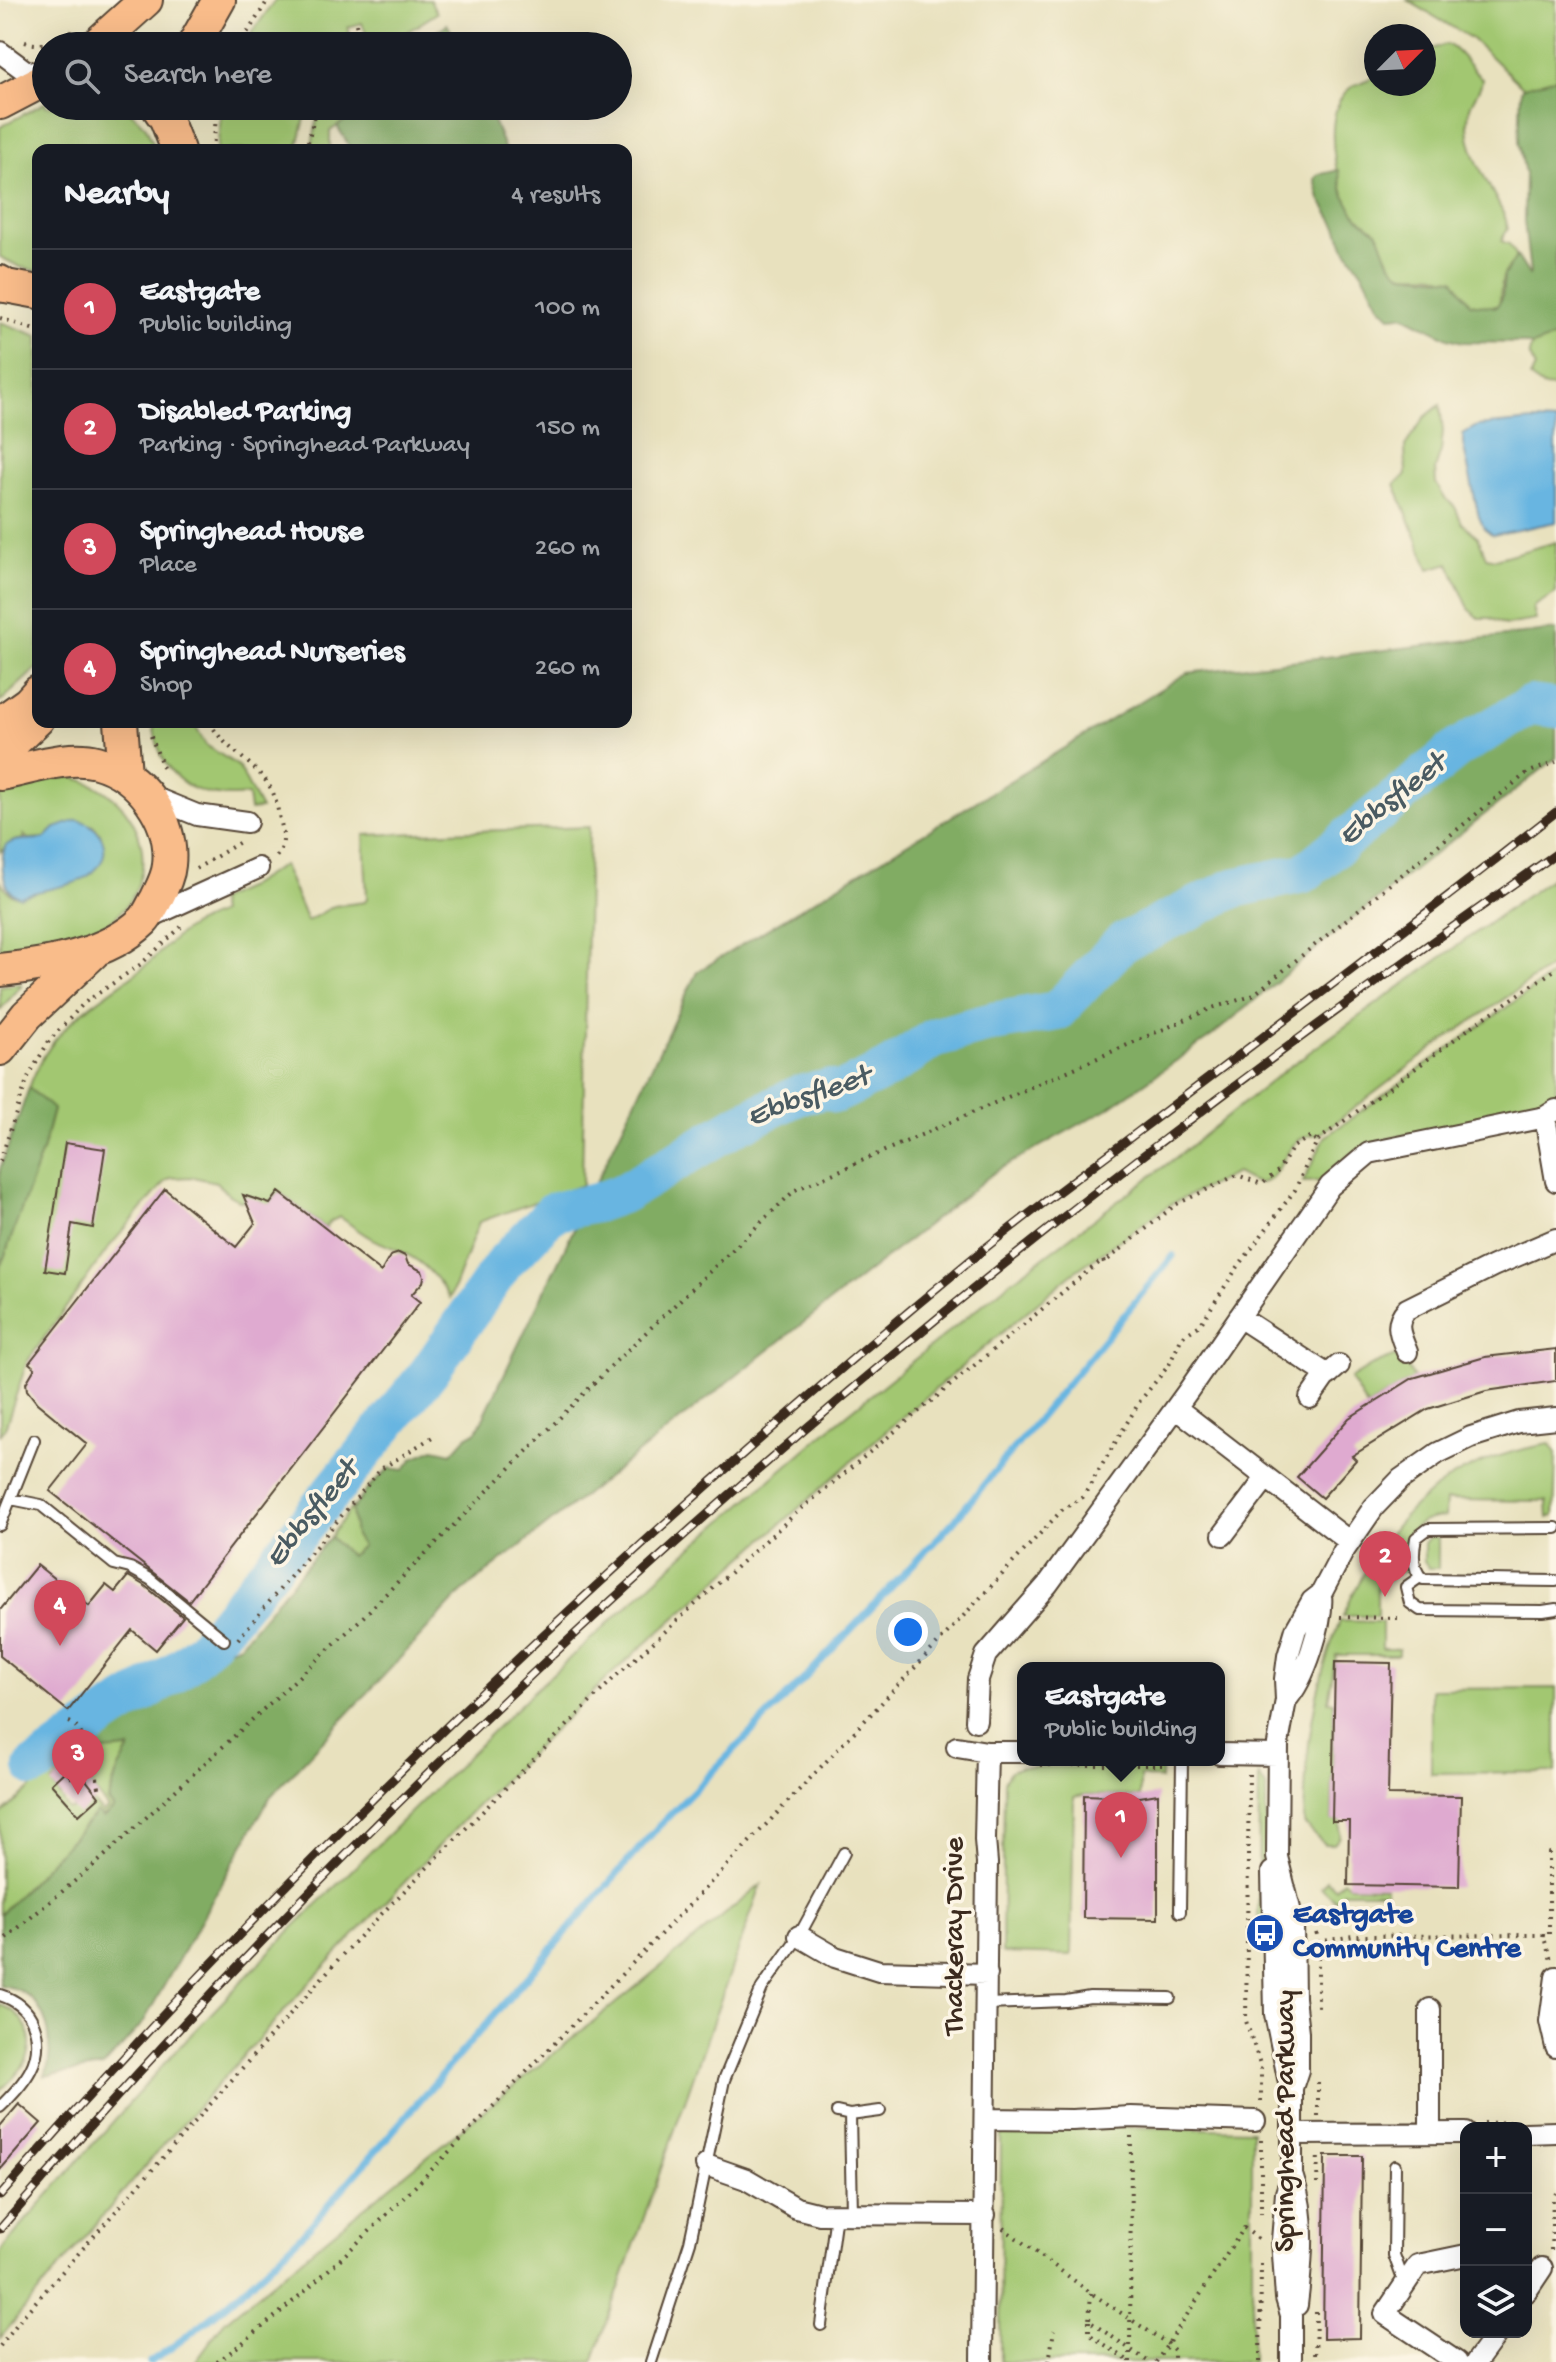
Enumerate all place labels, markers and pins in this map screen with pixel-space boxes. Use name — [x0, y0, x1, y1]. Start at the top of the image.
pin: 2 — [1359, 1531, 1411, 1597]
pin: 4 — [34, 1580, 86, 1646]
pin: 3 — [52, 1729, 104, 1795]
pin: 1 — [1095, 1792, 1147, 1858]
place label: Eastgate Community Centre — [1293, 1899, 1522, 1968]
bus stop icon: Eastgate Community Centre — [1244, 1912, 1286, 1954]

